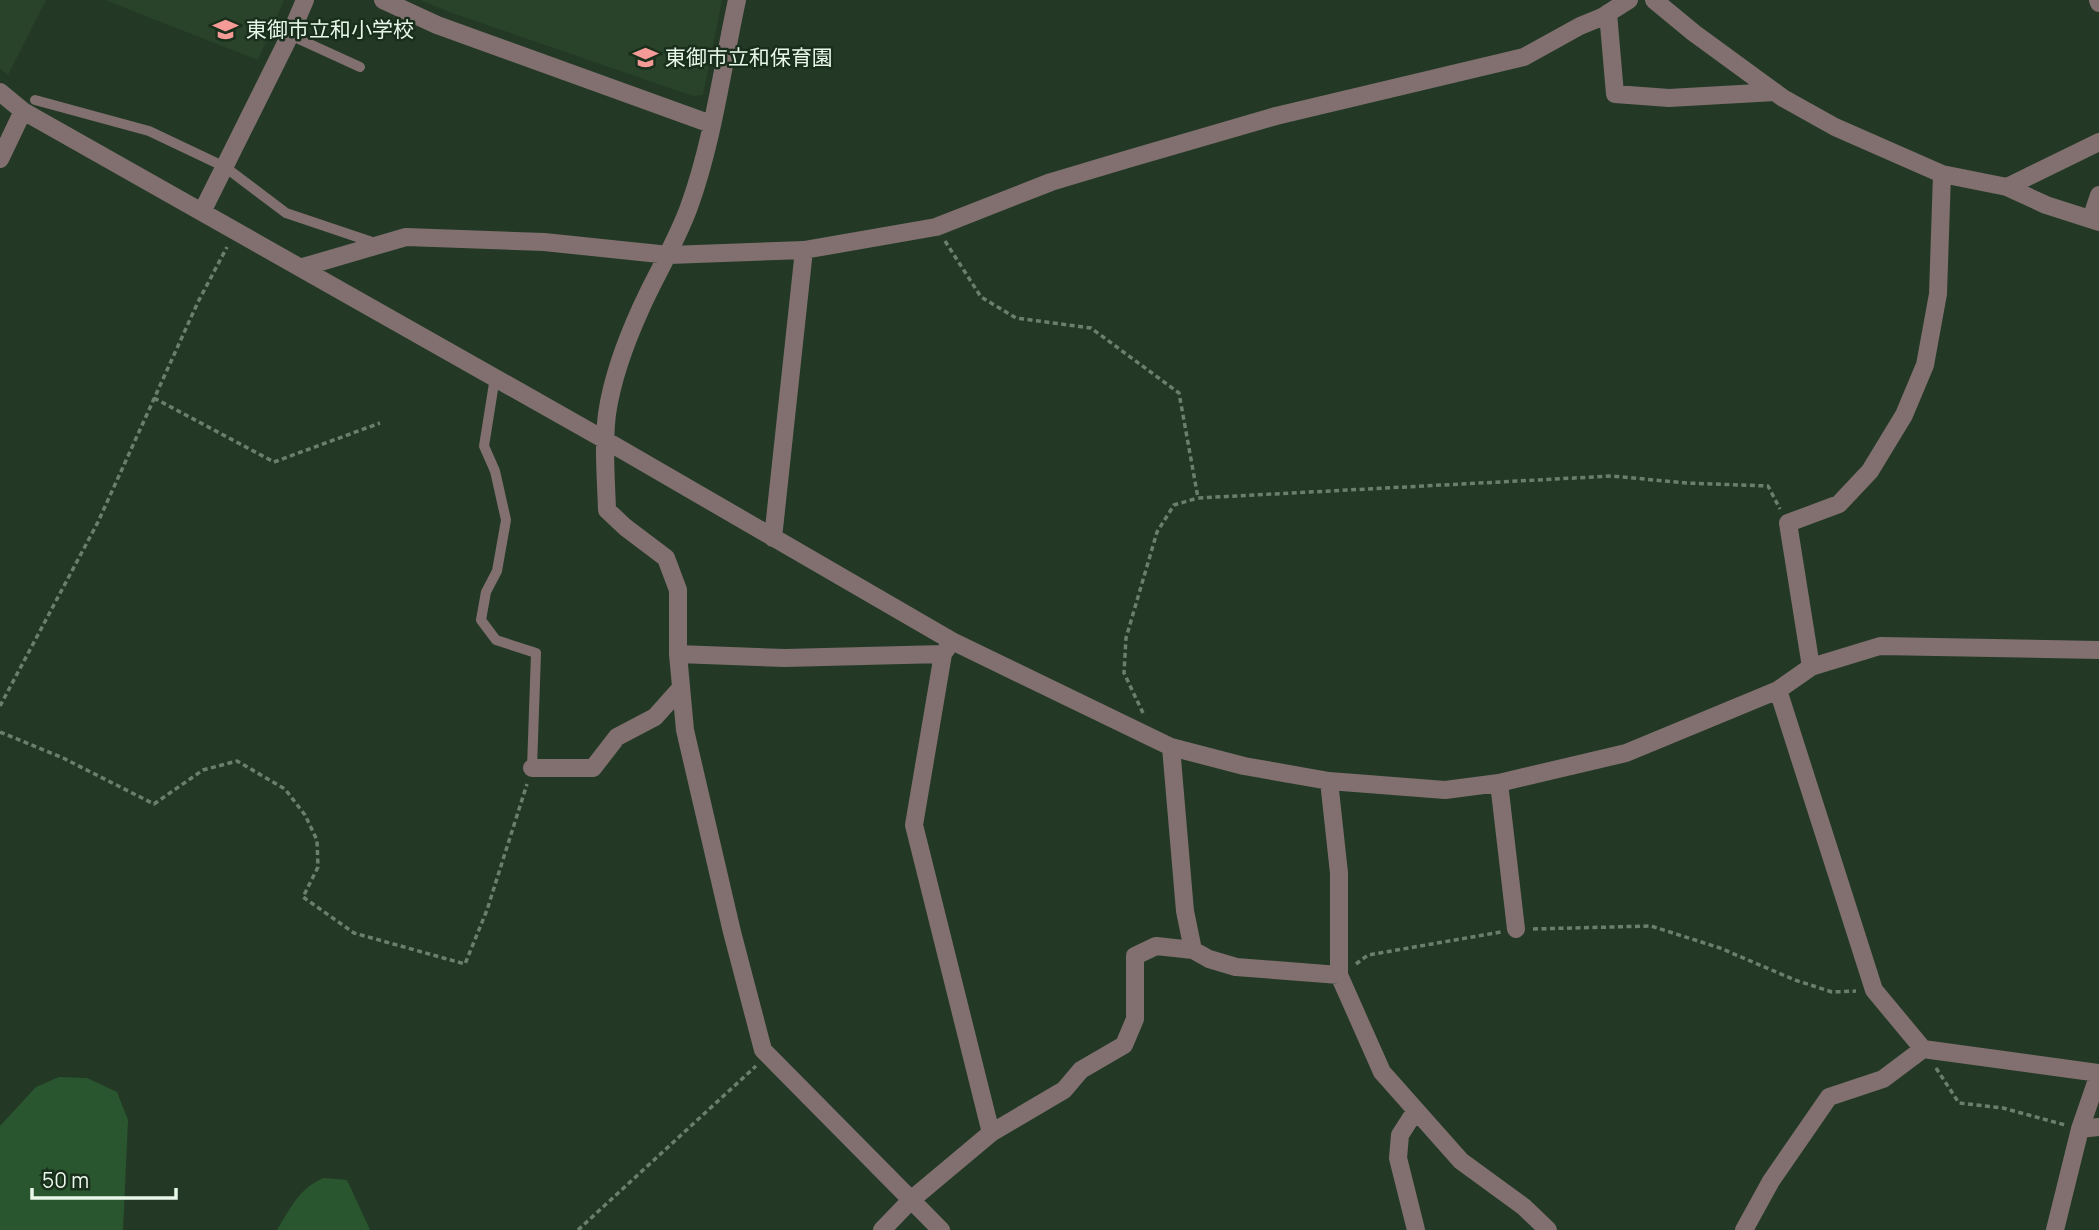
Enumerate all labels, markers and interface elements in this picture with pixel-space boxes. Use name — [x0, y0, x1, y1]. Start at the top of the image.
place label: 東御市立和小学校 — [246, 15, 414, 43]
school or university icon: 東御市立和小学校 — [212, 16, 240, 44]
place label: 東御市立和保育園 — [665, 43, 833, 71]
school or university icon: 東御市立和保育園 — [631, 44, 659, 72]
scale bar — [32, 1156, 175, 1200]
text: 50 m — [42, 1166, 89, 1194]

